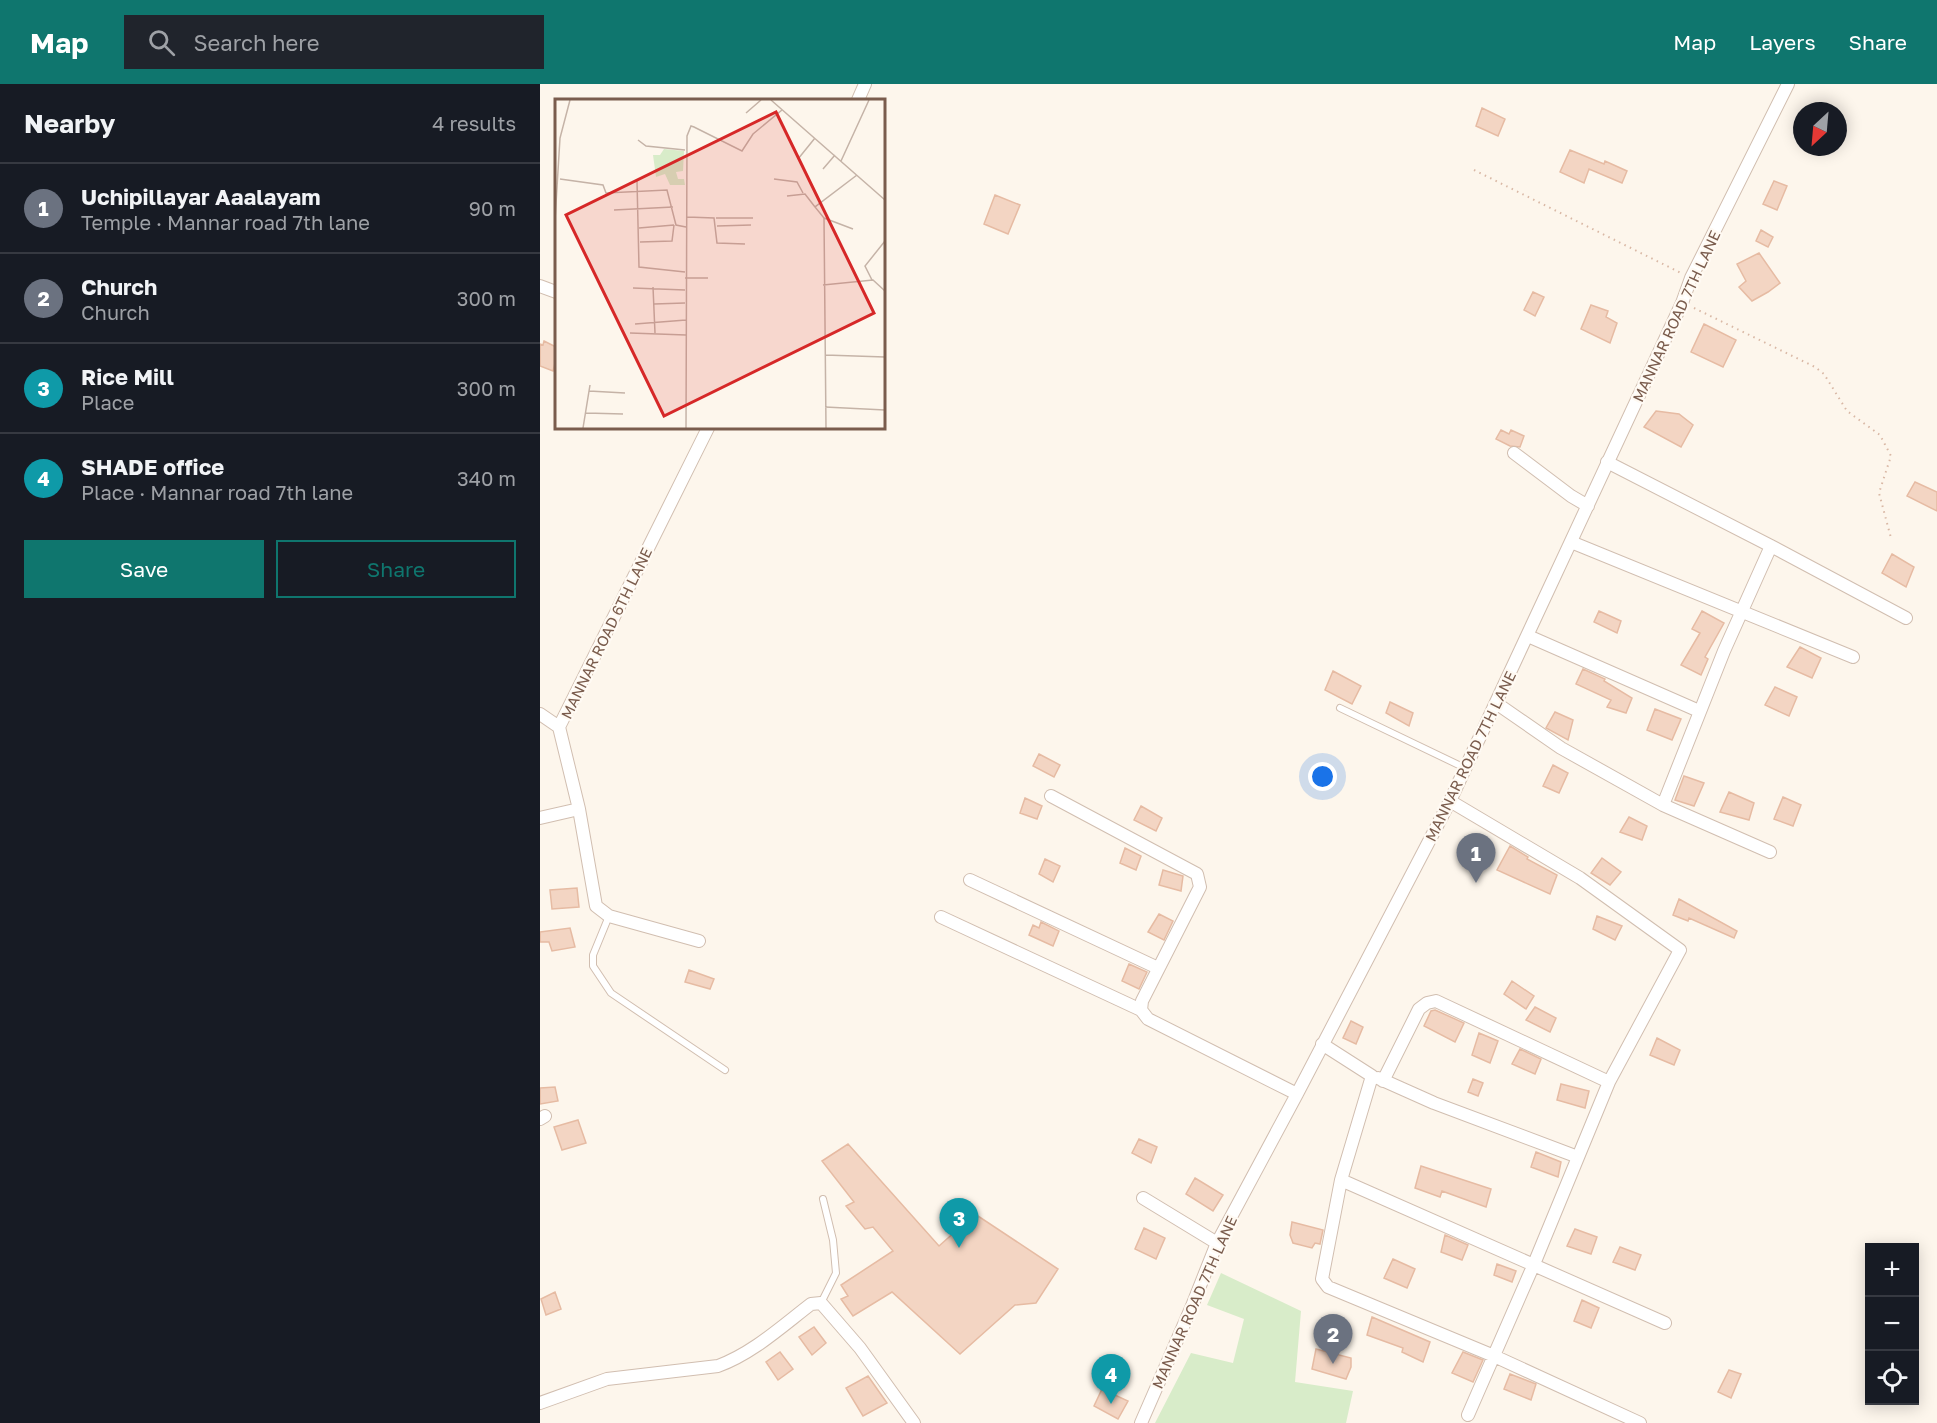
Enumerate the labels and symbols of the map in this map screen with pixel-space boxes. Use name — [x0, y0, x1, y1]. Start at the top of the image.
inset map — [555, 99, 885, 429]
north arrow — [1793, 102, 1847, 156]
street label: MANNAR ROAD 7TH LANE — [1628, 227, 1724, 405]
street label: MANNAR ROAD 6TH LANE — [557, 544, 655, 722]
street label: MANNAR ROAD 7TH LANE — [1421, 668, 1519, 844]
your location — [1308, 762, 1337, 791]
pin: 1 — [1456, 834, 1496, 883]
pin: 3 — [940, 1198, 978, 1248]
street label: MANNAR ROAD 7TH LANE — [1148, 1213, 1240, 1391]
pin: 2 — [1314, 1314, 1352, 1364]
pin: 4 — [1092, 1354, 1130, 1404]

